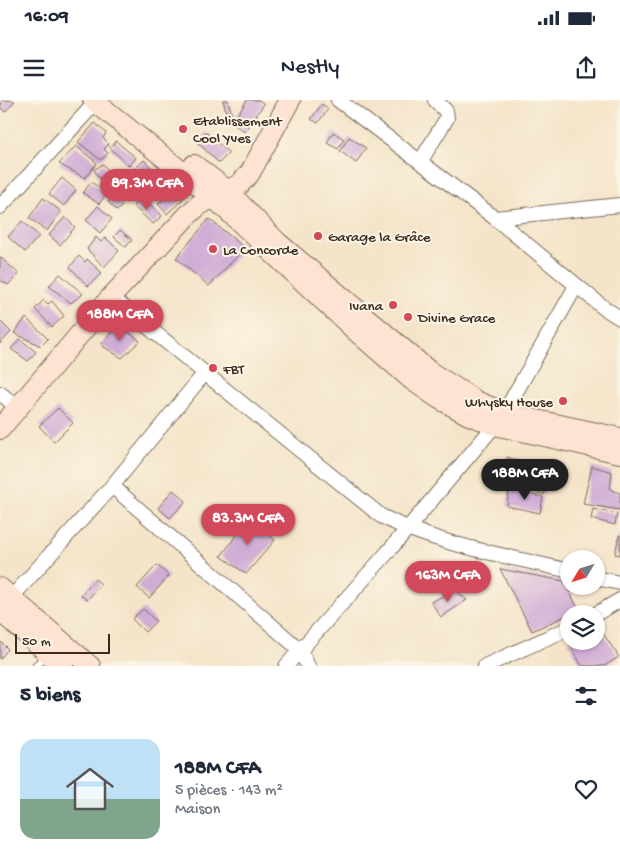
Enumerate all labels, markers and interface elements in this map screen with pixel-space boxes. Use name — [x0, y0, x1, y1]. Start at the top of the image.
text: 16:09 — [25, 6, 69, 29]
icon: menu — [20, 54, 48, 82]
icon: share — [572, 54, 600, 82]
text: Nestly — [281, 55, 339, 81]
place label: Etablissement Cool Yves — [193, 113, 284, 148]
marker: Etablissement Cool Yves — [177, 123, 189, 135]
pin: 89.3M CFA — [90, 168, 204, 211]
text: 89.3M CFA — [111, 175, 183, 194]
place label: Garage la Grâce — [328, 229, 431, 247]
marker: Garage la Grâce — [312, 230, 324, 242]
place label: La Concorde — [223, 242, 298, 260]
marker: La Concorde — [207, 243, 219, 255]
place label: Ivana — [349, 298, 384, 316]
marker: Ivana — [387, 299, 399, 311]
pin: 188M CFA — [68, 300, 172, 342]
text: 188M CFA — [87, 306, 153, 325]
place label: Divine Grace — [417, 310, 496, 328]
marker: Divine Grace — [402, 311, 414, 323]
place label: FBT — [222, 361, 245, 379]
marker: FBT — [207, 362, 219, 374]
place label: Whysky House — [465, 394, 553, 412]
marker: Whysky House — [557, 395, 569, 407]
pin: 188M CFA — [473, 458, 577, 501]
text: 188M CFA — [492, 465, 558, 484]
pin: 83.3M CFA — [191, 504, 305, 546]
text: 83.3M CFA — [212, 510, 284, 529]
north arrow — [560, 550, 605, 595]
map controls — [560, 550, 605, 650]
pin: 163M CFA — [396, 560, 500, 603]
text: 163M CFA — [416, 567, 480, 586]
button: layers — [560, 605, 605, 650]
scale bar — [15, 631, 110, 654]
text: 50 m — [22, 634, 51, 651]
icon: filters — [572, 682, 600, 710]
text: 5 biens — [20, 684, 80, 709]
text: 188M CFA — [175, 757, 261, 782]
icon: home — [60, 759, 120, 819]
icon: heart — [572, 775, 600, 803]
text: 5 pièces · 143 m² — [175, 782, 283, 801]
text: Maison — [175, 801, 220, 820]

